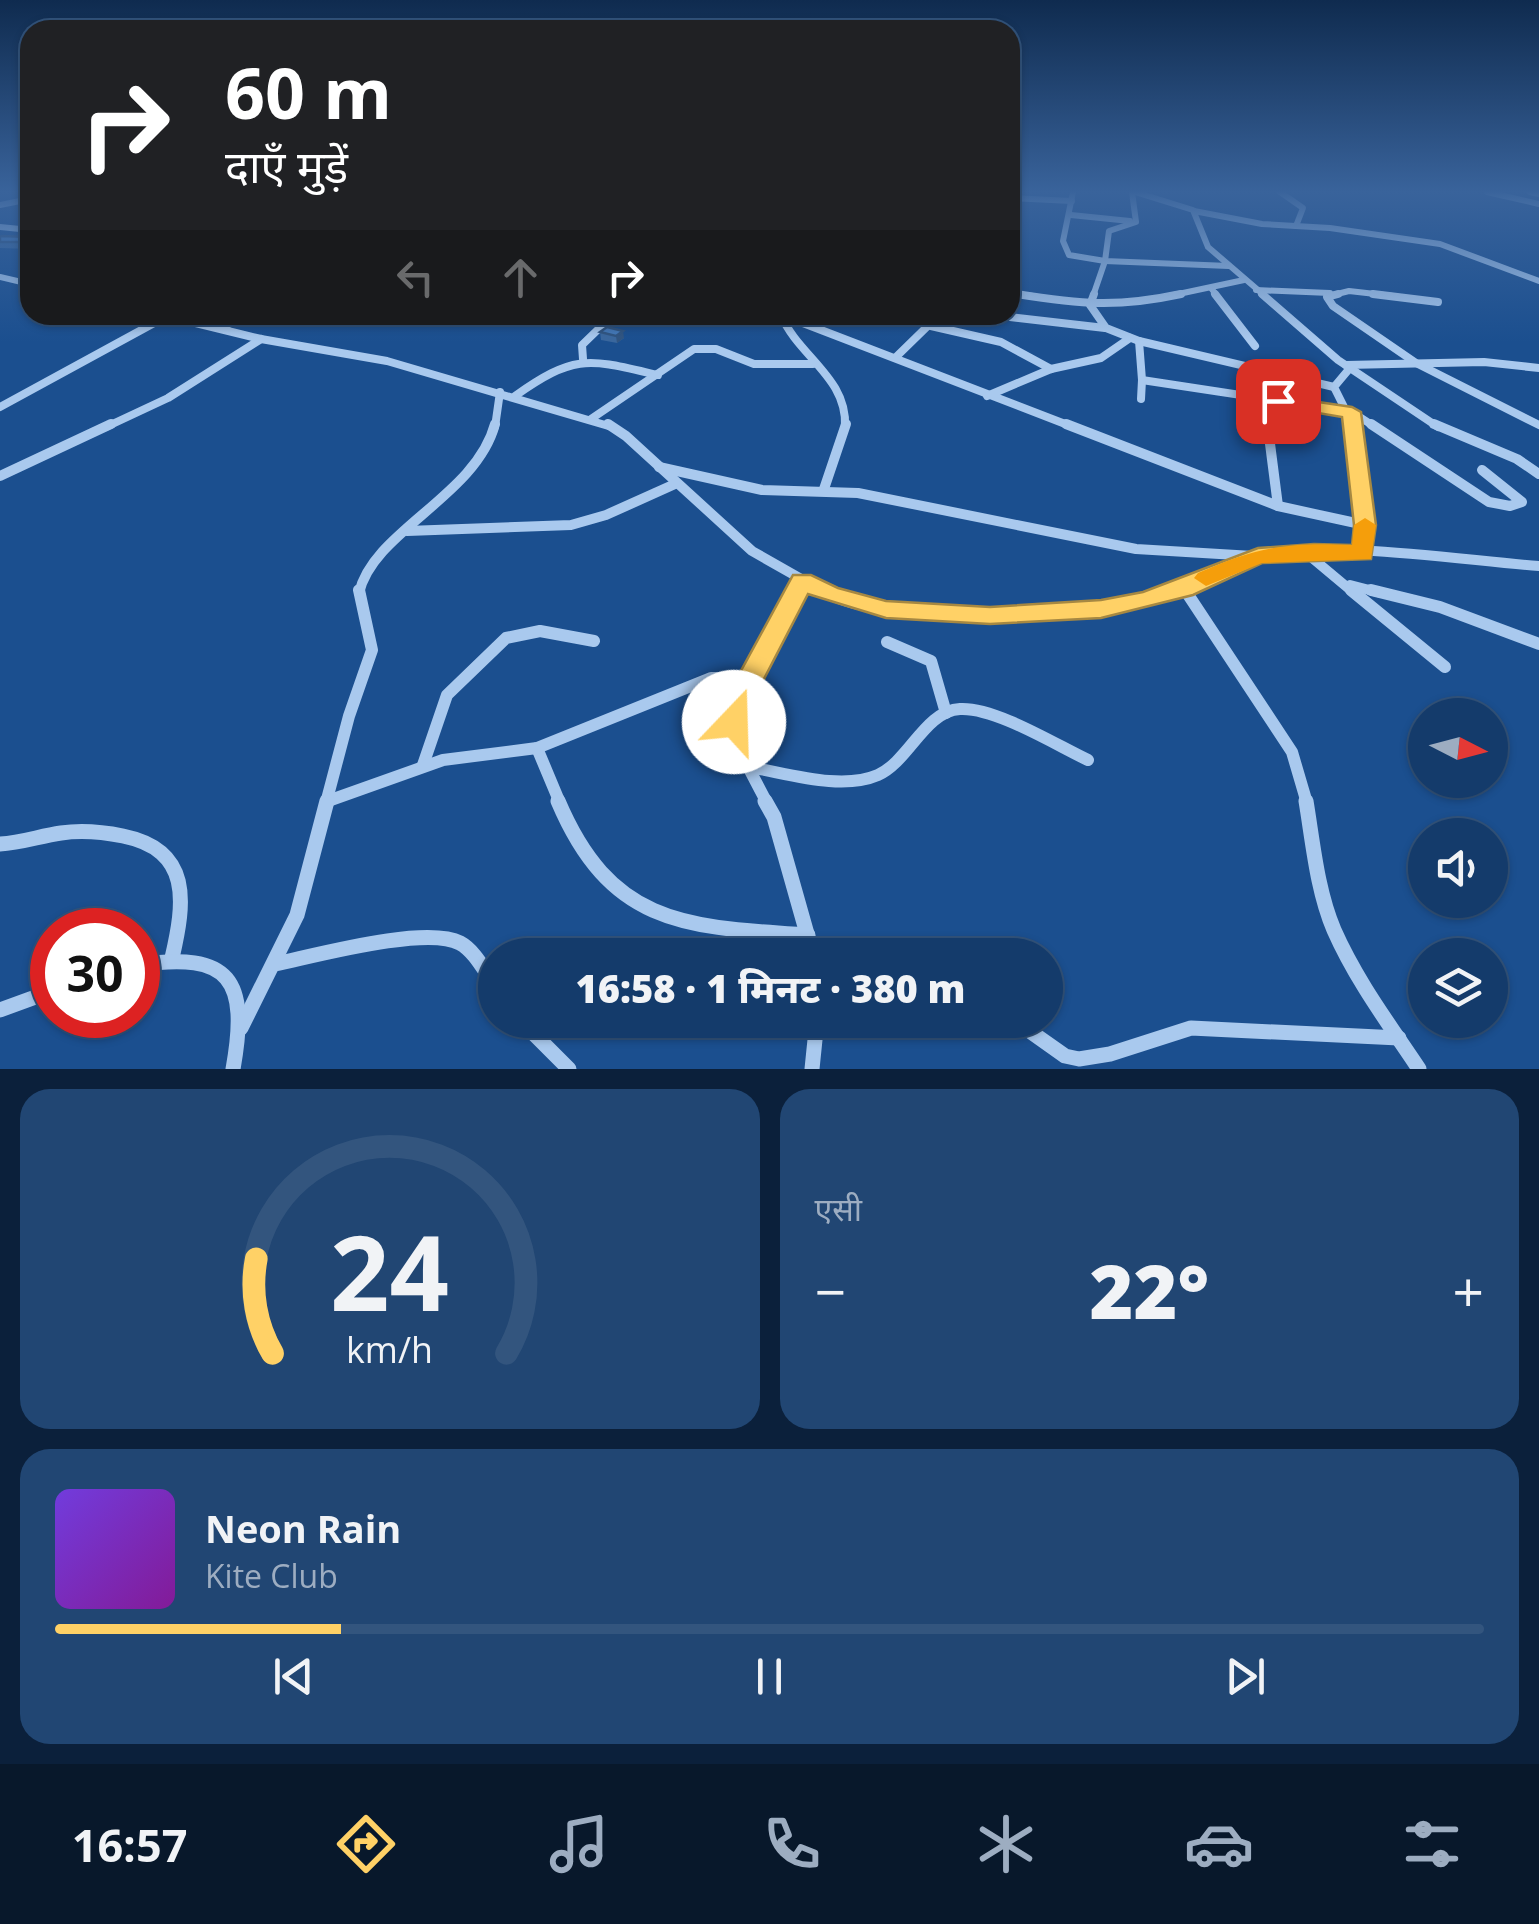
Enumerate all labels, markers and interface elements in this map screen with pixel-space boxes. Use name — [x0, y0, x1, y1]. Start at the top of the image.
text: 60 m — [225, 44, 392, 140]
icon: right — [60, 60, 190, 190]
text: दाएँ मुड़ें — [225, 135, 348, 196]
icon: left — [388, 250, 443, 305]
icon: ahead — [493, 250, 548, 305]
icon: right — [598, 250, 653, 305]
pin — [1236, 359, 1321, 444]
icon: arrive — [1251, 374, 1306, 429]
position arrow — [682, 670, 786, 774]
north arrow — [1408, 698, 1508, 798]
map controls — [1408, 698, 1508, 1038]
button: sound — [1408, 818, 1508, 918]
speed limit sign: 30 — [30, 908, 160, 1038]
button: layers — [1408, 938, 1508, 1038]
text: 16:58 · 1 मिनट · 380 m — [575, 962, 966, 1014]
text: एसी — [815, 1187, 862, 1230]
text: 24 — [330, 1200, 449, 1341]
text: 22° — [1089, 1239, 1209, 1341]
text: − — [815, 1253, 846, 1328]
text: + — [1453, 1253, 1484, 1328]
text: km/h — [346, 1325, 433, 1373]
text: Neon Rain — [205, 1502, 401, 1554]
text: Kite Club — [205, 1554, 338, 1597]
icon: previous — [266, 1649, 321, 1704]
icon: pause — [742, 1649, 797, 1704]
icon: next — [1218, 1649, 1273, 1704]
icon: directions — [331, 1809, 401, 1879]
icon: music — [544, 1809, 614, 1879]
icon: phone — [757, 1809, 827, 1879]
icon: climate — [971, 1809, 1041, 1879]
icon: car — [1184, 1809, 1254, 1879]
icon: filters — [1397, 1809, 1467, 1879]
text: 16:57 — [72, 1814, 187, 1875]

